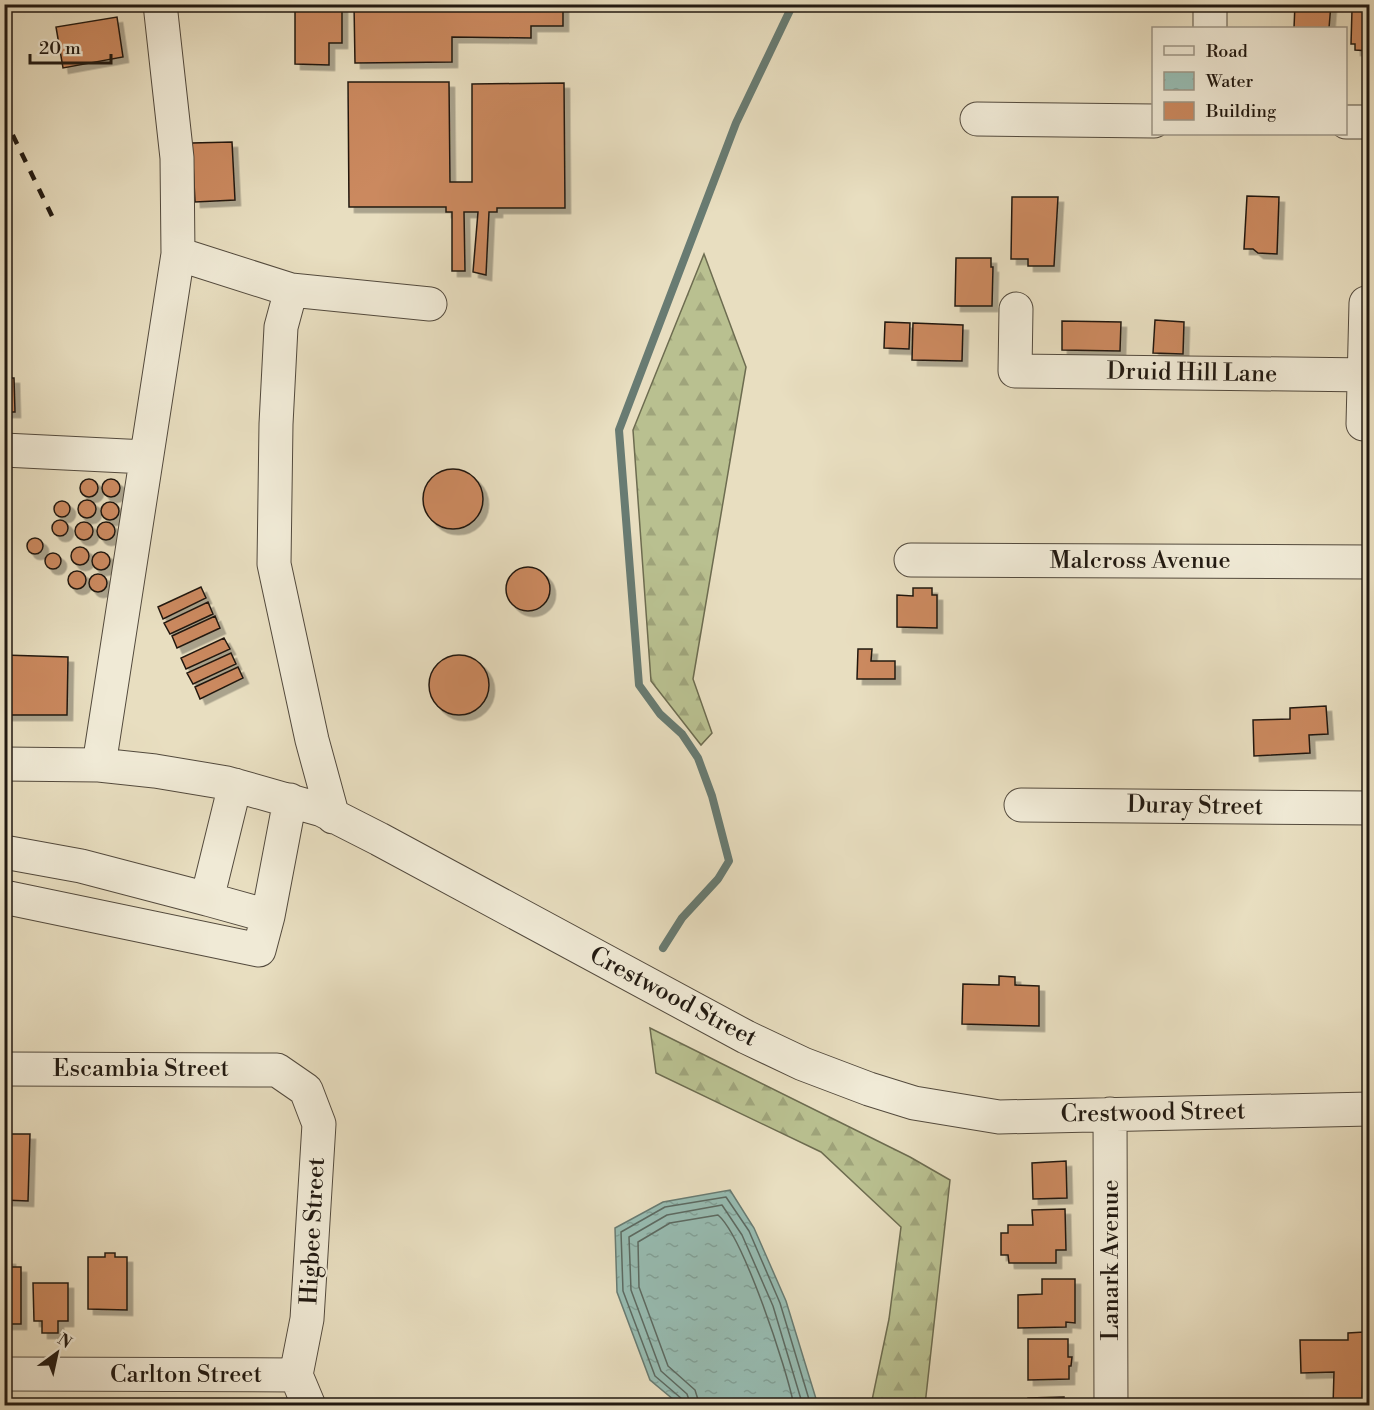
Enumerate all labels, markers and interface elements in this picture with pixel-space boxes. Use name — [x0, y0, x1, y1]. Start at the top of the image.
scale bar — [30, 27, 111, 65]
legend — [1152, 27, 1347, 135]
text: 20 m — [39, 37, 81, 60]
text: Road — [1206, 40, 1249, 63]
text: Water — [1205, 70, 1254, 93]
text: Building — [1205, 100, 1277, 123]
street label: Druid Hill Lane — [1106, 357, 1278, 389]
street label: Malcross Avenue — [1049, 546, 1231, 576]
street label: Duray Street — [1127, 790, 1264, 822]
street label: Crestwood Street — [584, 940, 762, 1054]
street label: Escambia Street — [53, 1054, 230, 1084]
street label: Crestwood Street — [1060, 1096, 1246, 1130]
street label: Higbee Street — [294, 1156, 332, 1305]
street label: Lanark Avenue — [1096, 1179, 1126, 1341]
north arrow — [27, 1323, 87, 1383]
text: N — [54, 1329, 76, 1353]
street label: Carlton Street — [110, 1360, 262, 1390]

